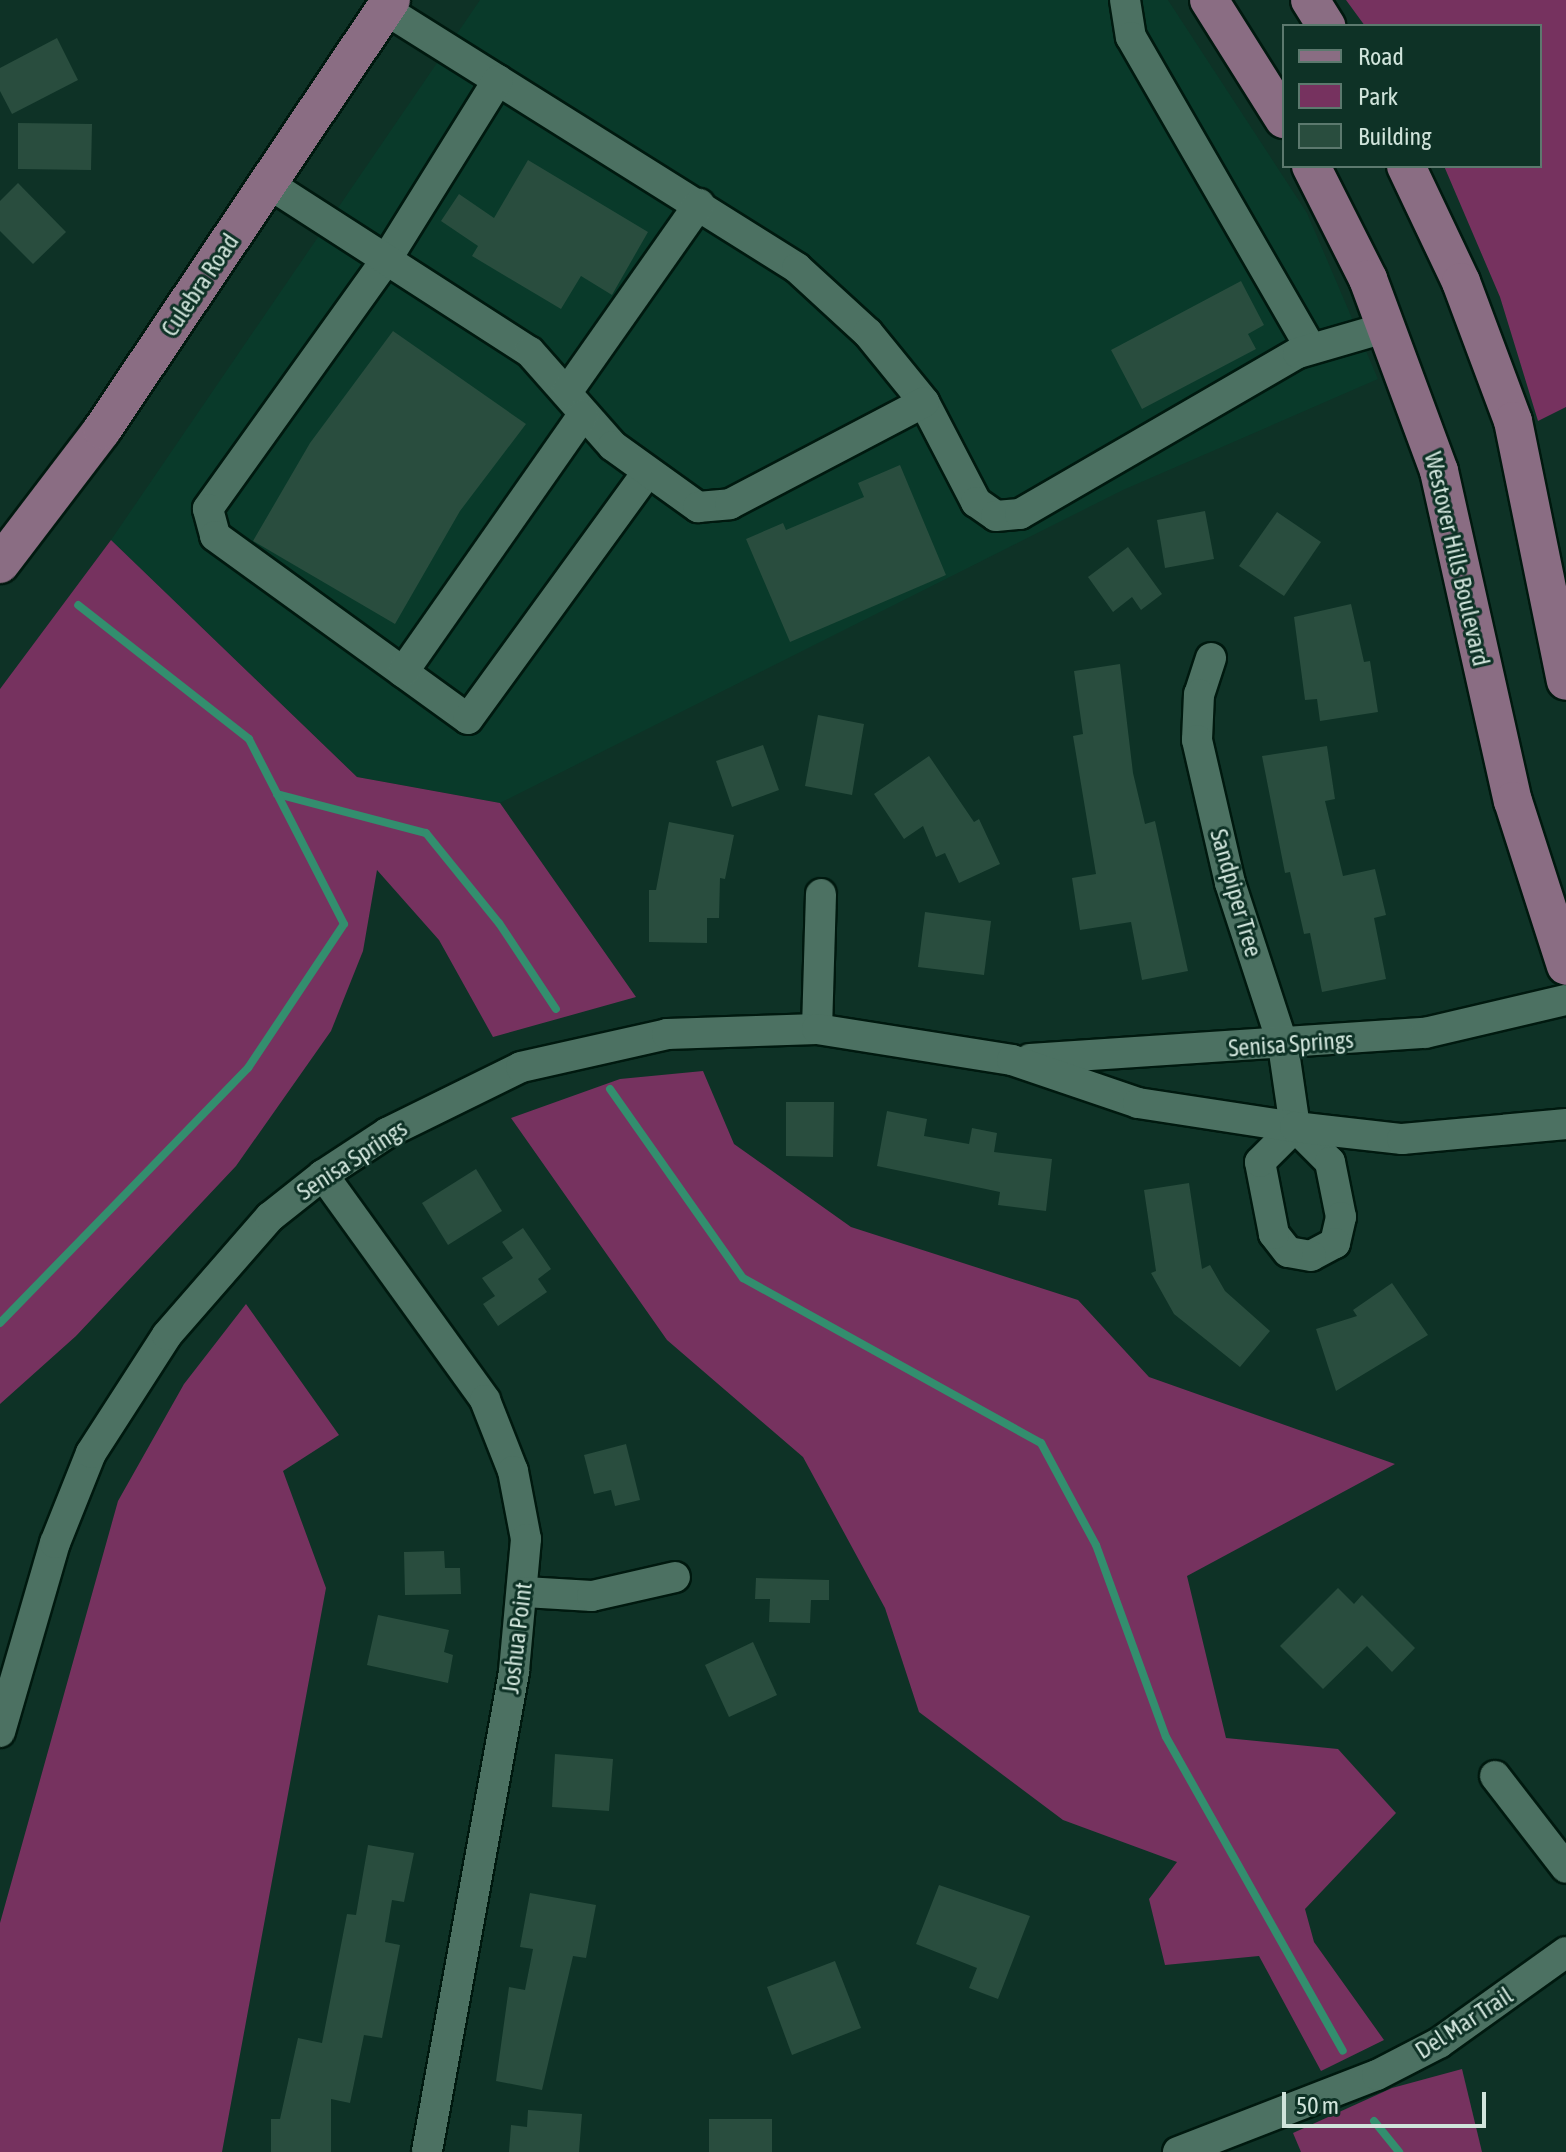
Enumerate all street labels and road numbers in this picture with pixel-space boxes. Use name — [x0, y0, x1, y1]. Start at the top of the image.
street label: Culebra Road — [155, 228, 245, 342]
street label: Westover Hills Boulevard — [1418, 449, 1496, 669]
street label: Sandpiper Tree — [1204, 826, 1268, 960]
street label: Senisa Springs — [1227, 1025, 1355, 1063]
street label: Senisa Springs — [292, 1114, 412, 1206]
street label: Joshua Point — [496, 1581, 538, 1695]
street label: Del Mar Trail — [1410, 1981, 1518, 2065]

